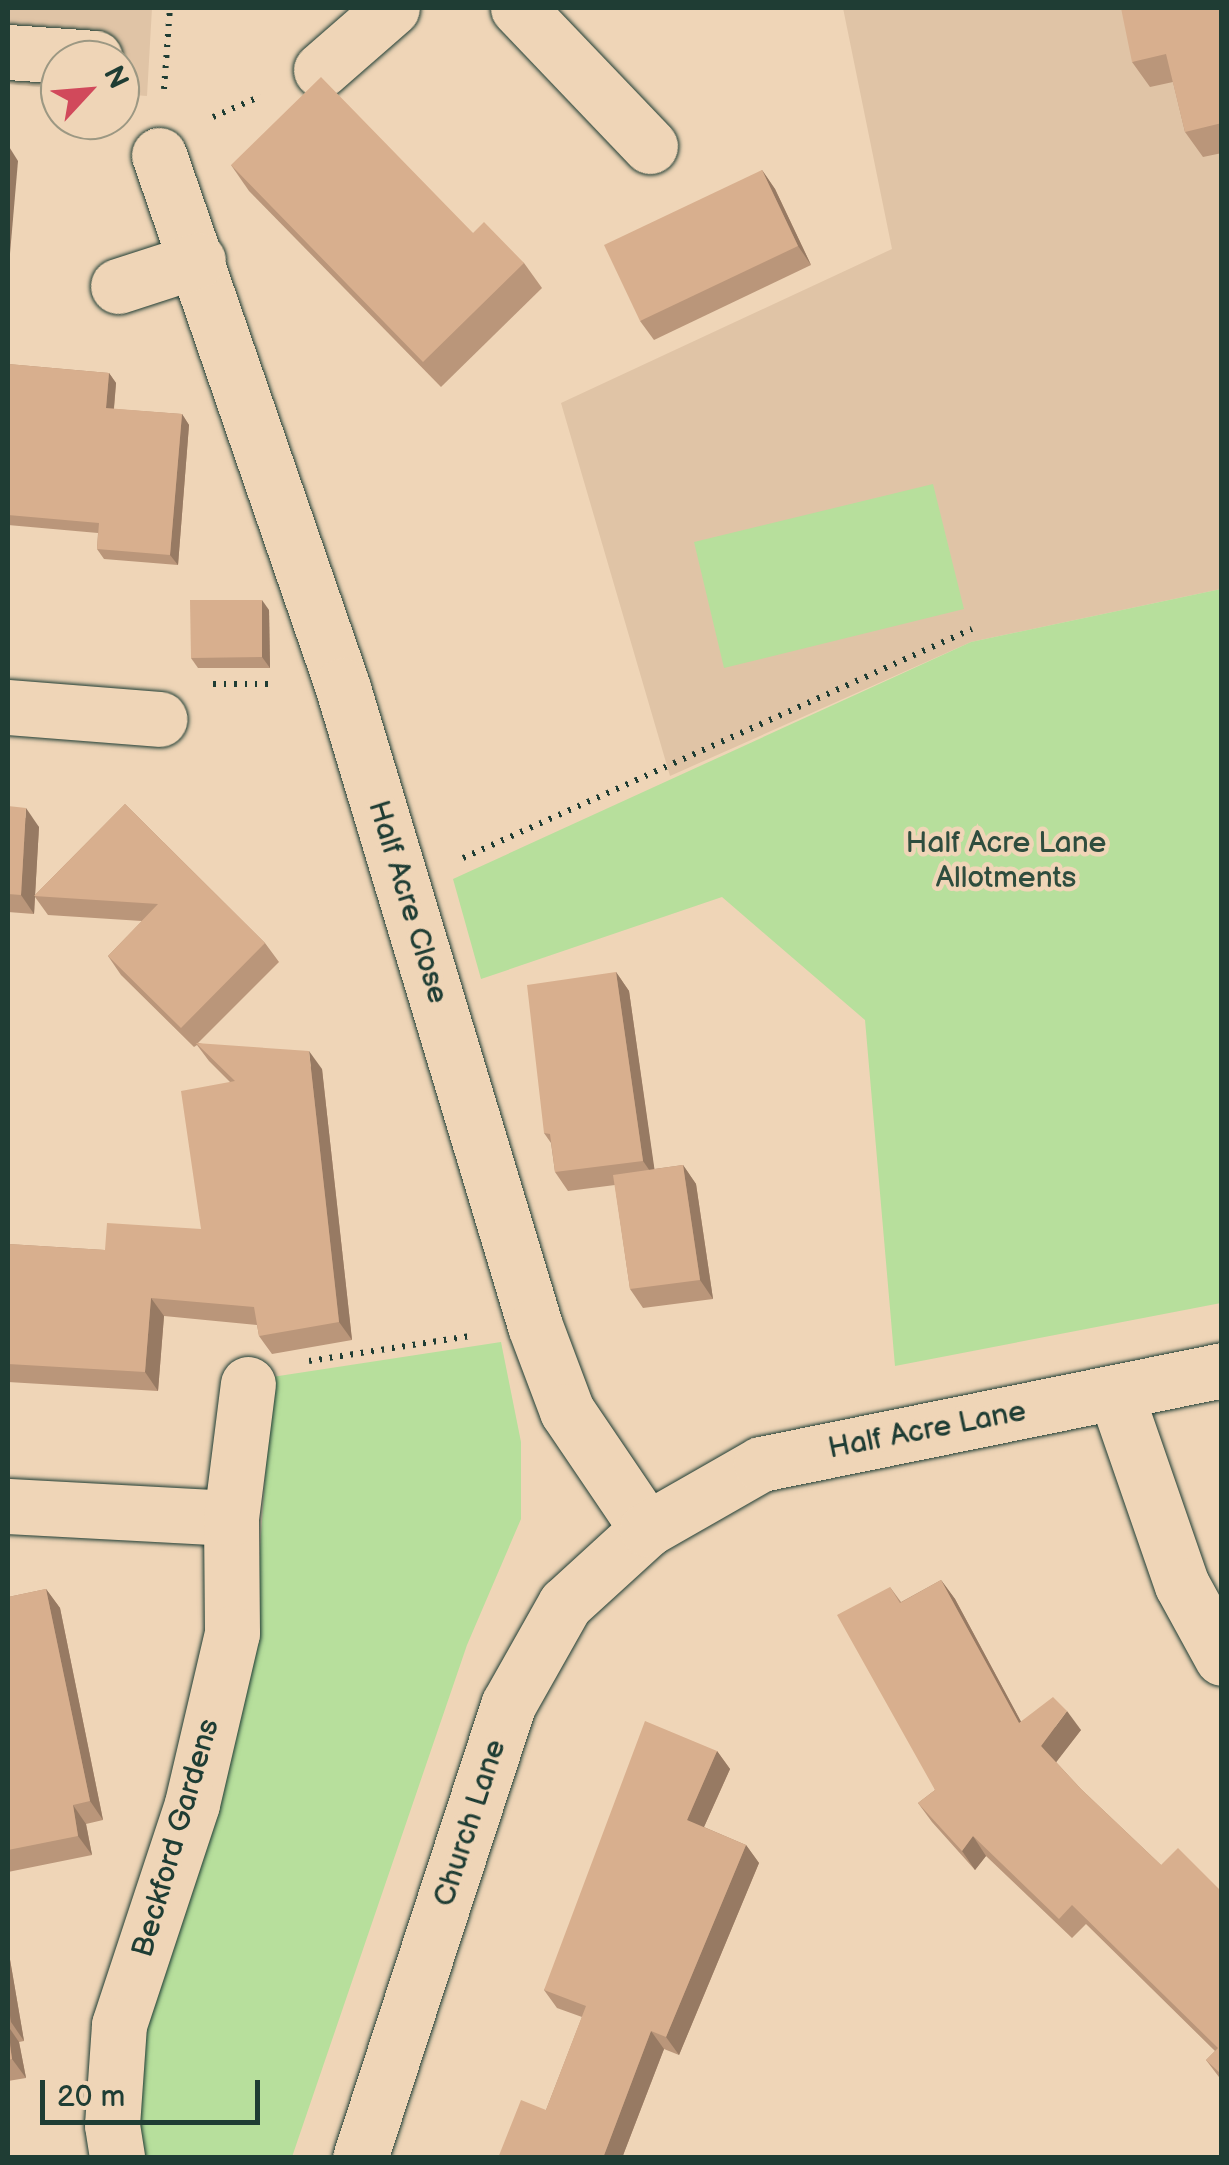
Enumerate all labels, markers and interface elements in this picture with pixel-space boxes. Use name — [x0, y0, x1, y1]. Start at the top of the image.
north arrow — [40, 40, 140, 140]
text: N — [96, 61, 135, 94]
street label: Half Acre Close — [360, 796, 456, 1008]
park label: Half Acre Lane Allotments — [906, 825, 1106, 896]
street label: Half Acre Lane — [825, 1393, 1029, 1467]
street label: Beckford Gardens — [125, 1715, 227, 1961]
street label: Church Lane — [426, 1735, 514, 1911]
scale bar — [45, 2060, 265, 2122]
text: 20 m — [57, 2079, 125, 2115]

